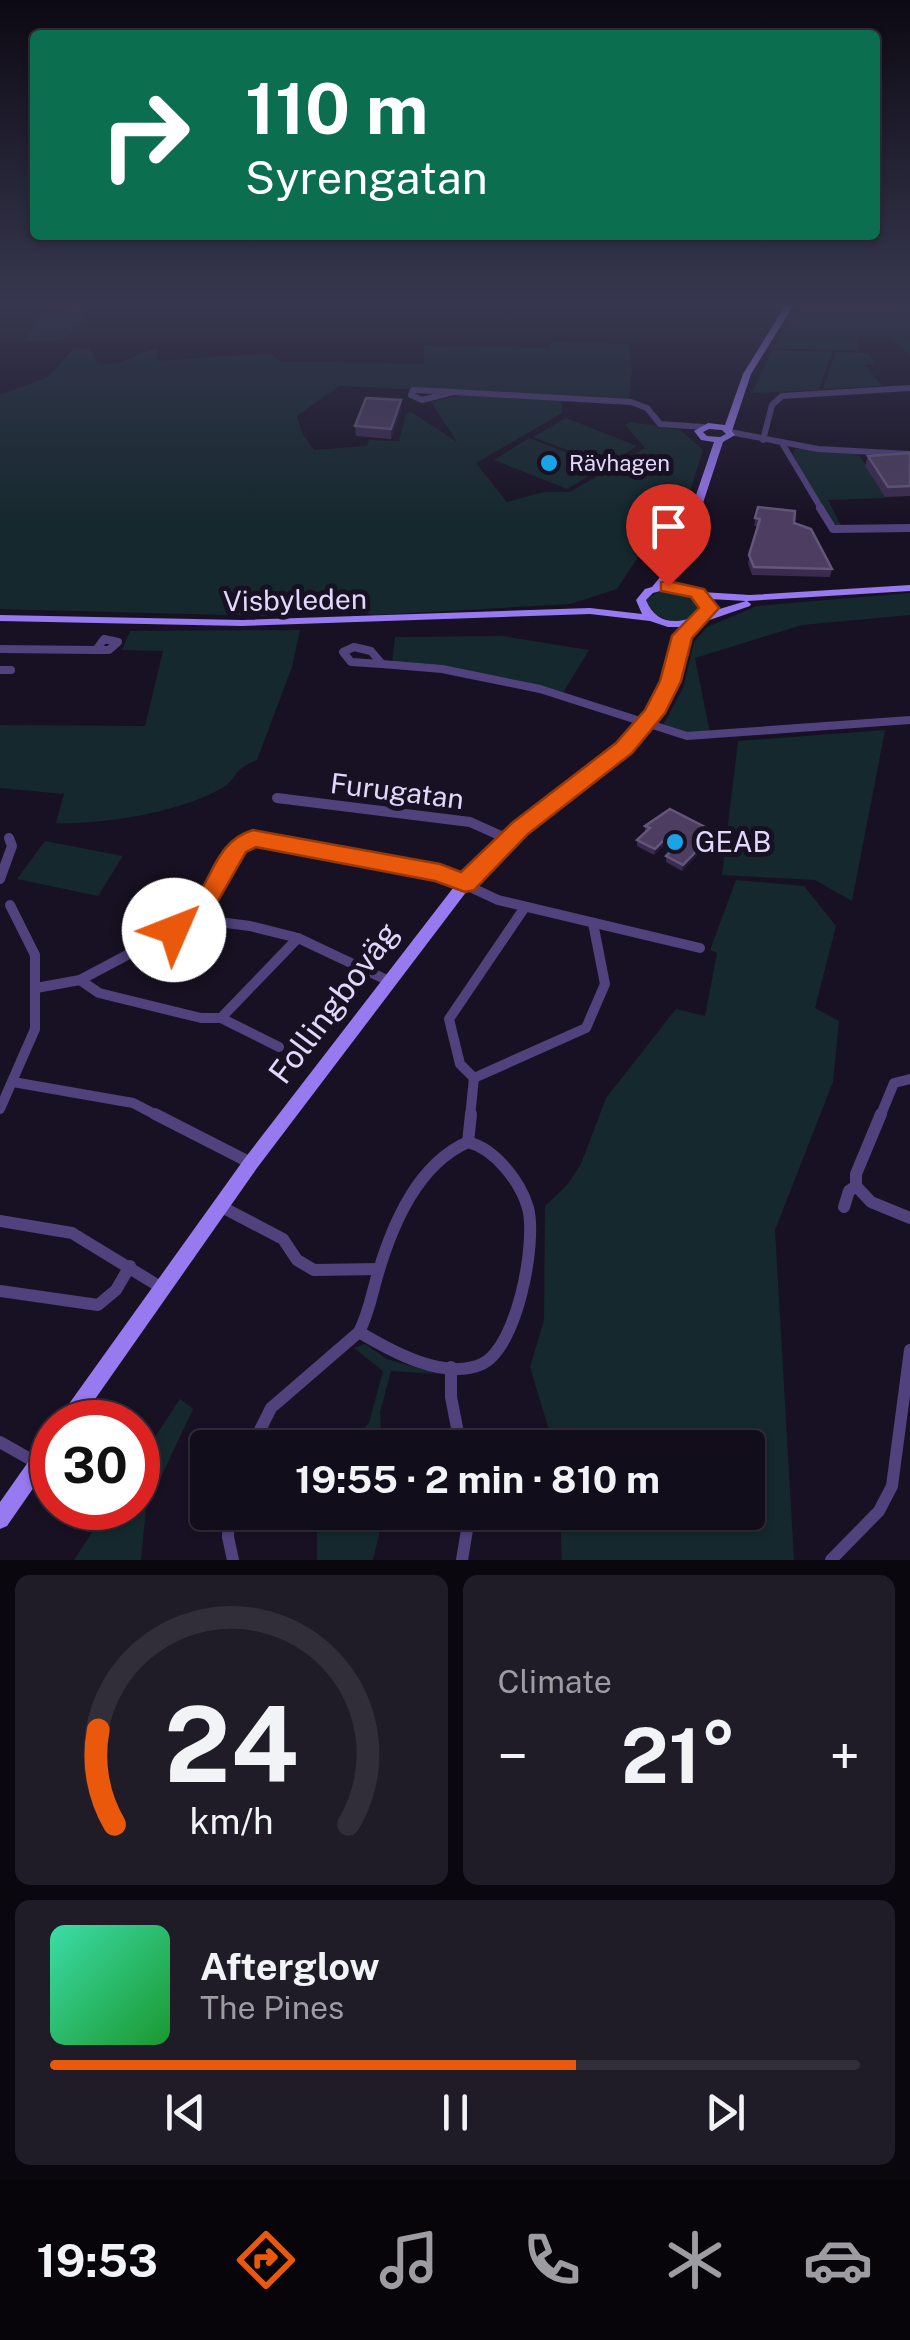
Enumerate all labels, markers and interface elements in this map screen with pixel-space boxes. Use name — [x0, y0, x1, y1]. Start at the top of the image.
text: 110 m — [245, 67, 429, 150]
icon: right — [80, 70, 210, 200]
text: Syrengatan — [245, 151, 488, 204]
place label: Rävhagen — [569, 450, 670, 476]
marker: Rävhagen — [538, 452, 560, 474]
pin — [626, 484, 711, 587]
icon: arrive — [641, 499, 696, 554]
street label: Visbyleden — [223, 582, 367, 617]
street label: Furugatan — [328, 766, 466, 815]
place label: GEAB — [695, 825, 771, 858]
marker: GEAB — [664, 831, 686, 853]
position arrow — [122, 878, 226, 982]
street label: Follingboväg — [261, 915, 406, 1091]
speed limit sign: 30 — [30, 1400, 160, 1530]
text: 19:55 · 2 min · 810 m — [295, 1457, 660, 1502]
text: Climate — [498, 1663, 612, 1700]
text: 24 — [164, 1683, 298, 1805]
text: 21° — [621, 1712, 736, 1800]
text: − — [498, 1724, 528, 1788]
text: + — [830, 1724, 860, 1788]
text: km/h — [189, 1800, 273, 1842]
text: Afterglow — [200, 1944, 380, 1989]
text: The Pines — [200, 1989, 344, 2026]
icon: previous — [158, 2085, 213, 2140]
icon: pause — [428, 2085, 483, 2140]
icon: next — [698, 2085, 753, 2140]
icon: directions — [231, 2225, 301, 2295]
icon: music — [374, 2225, 444, 2295]
icon: phone — [517, 2225, 587, 2295]
icon: climate — [660, 2225, 730, 2295]
icon: car — [803, 2225, 873, 2295]
text: 19:53 — [37, 2234, 158, 2287]

